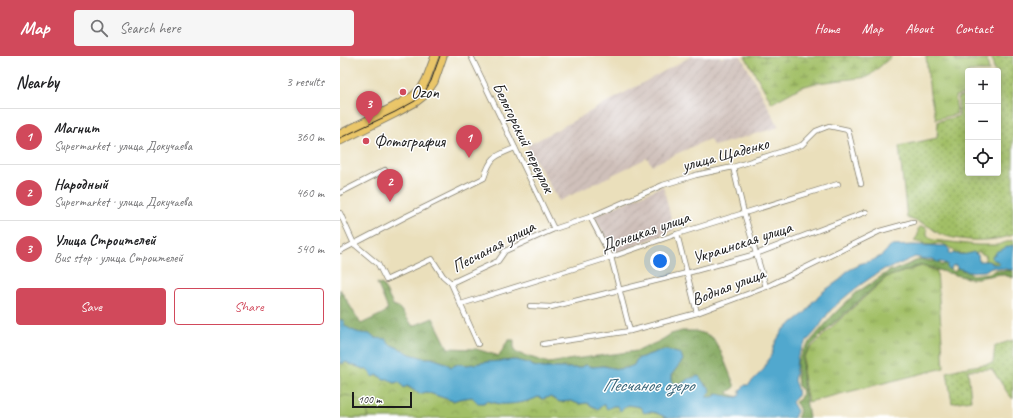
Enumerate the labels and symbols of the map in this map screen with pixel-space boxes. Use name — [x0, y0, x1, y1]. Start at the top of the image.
street label: Белогорский переулок — [488, 79, 560, 197]
place label: Ozon — [411, 82, 439, 103]
marker: Ozon — [398, 87, 408, 97]
pin: 3 — [356, 91, 382, 124]
pin: 1 — [456, 125, 482, 158]
place label: Фотография — [374, 131, 446, 152]
street label: улица Щаденко — [679, 133, 772, 176]
marker: Фотография — [361, 136, 371, 146]
pin: 2 — [377, 169, 403, 202]
street label: Донецкая улица — [598, 206, 694, 256]
street label: Песчаная улица — [448, 215, 540, 277]
street label: Украинская улица — [690, 216, 796, 268]
your location — [650, 251, 670, 271]
street label: Водная улица — [688, 262, 770, 310]
water label: Песчаное озеро — [602, 374, 696, 397]
scale bar — [352, 390, 412, 409]

